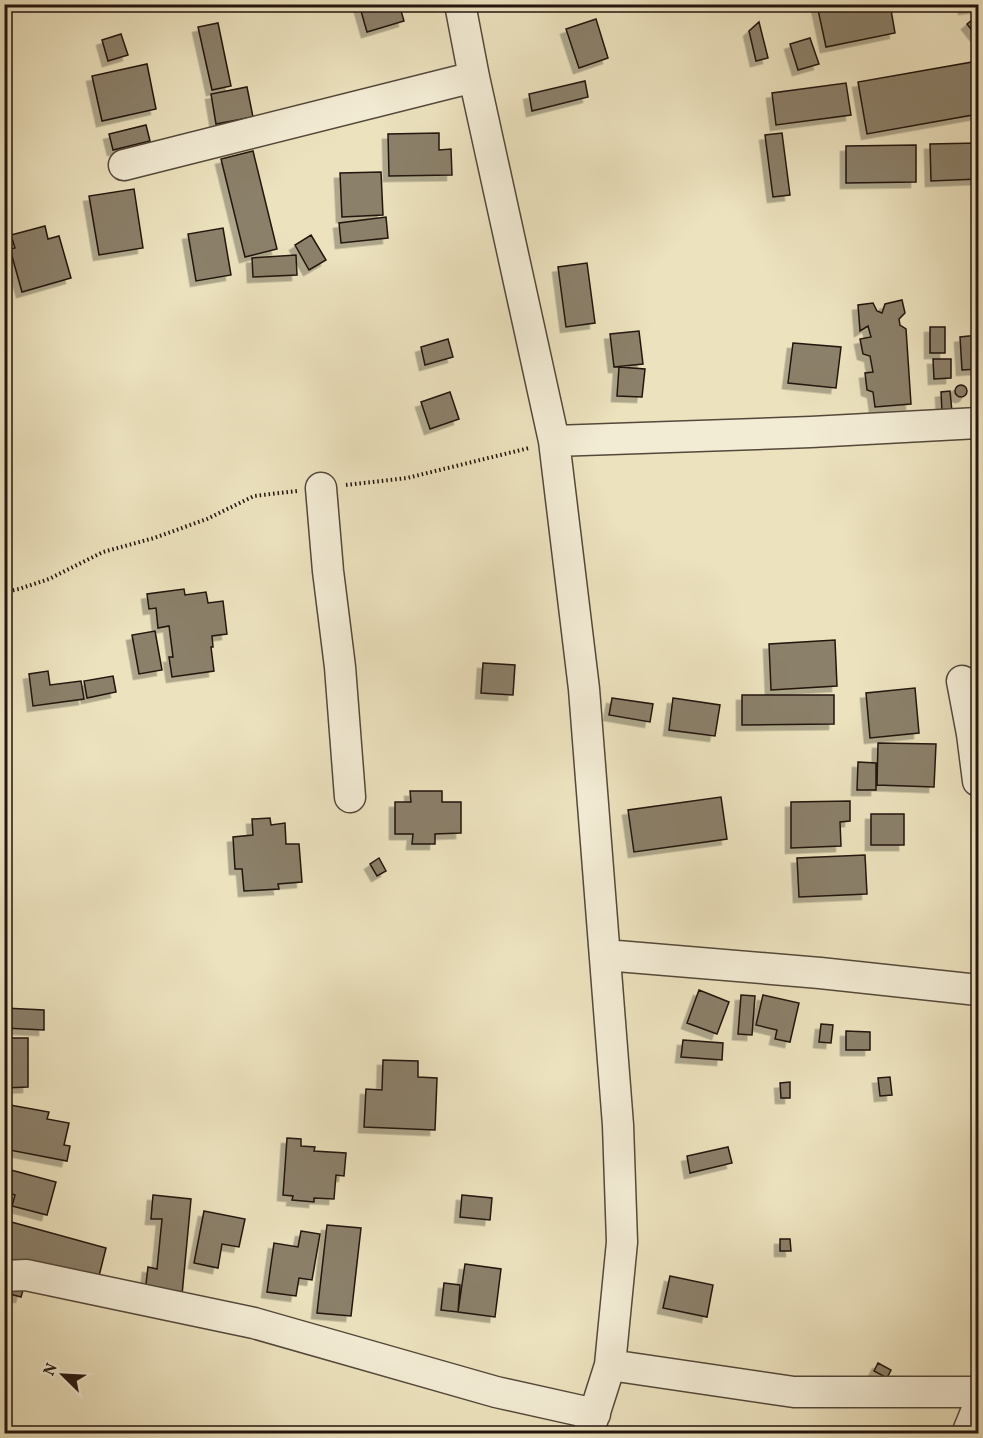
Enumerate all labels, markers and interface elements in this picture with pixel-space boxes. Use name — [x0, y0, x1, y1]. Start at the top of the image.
north arrow — [33, 1345, 93, 1405]
text: N — [39, 1360, 64, 1379]

